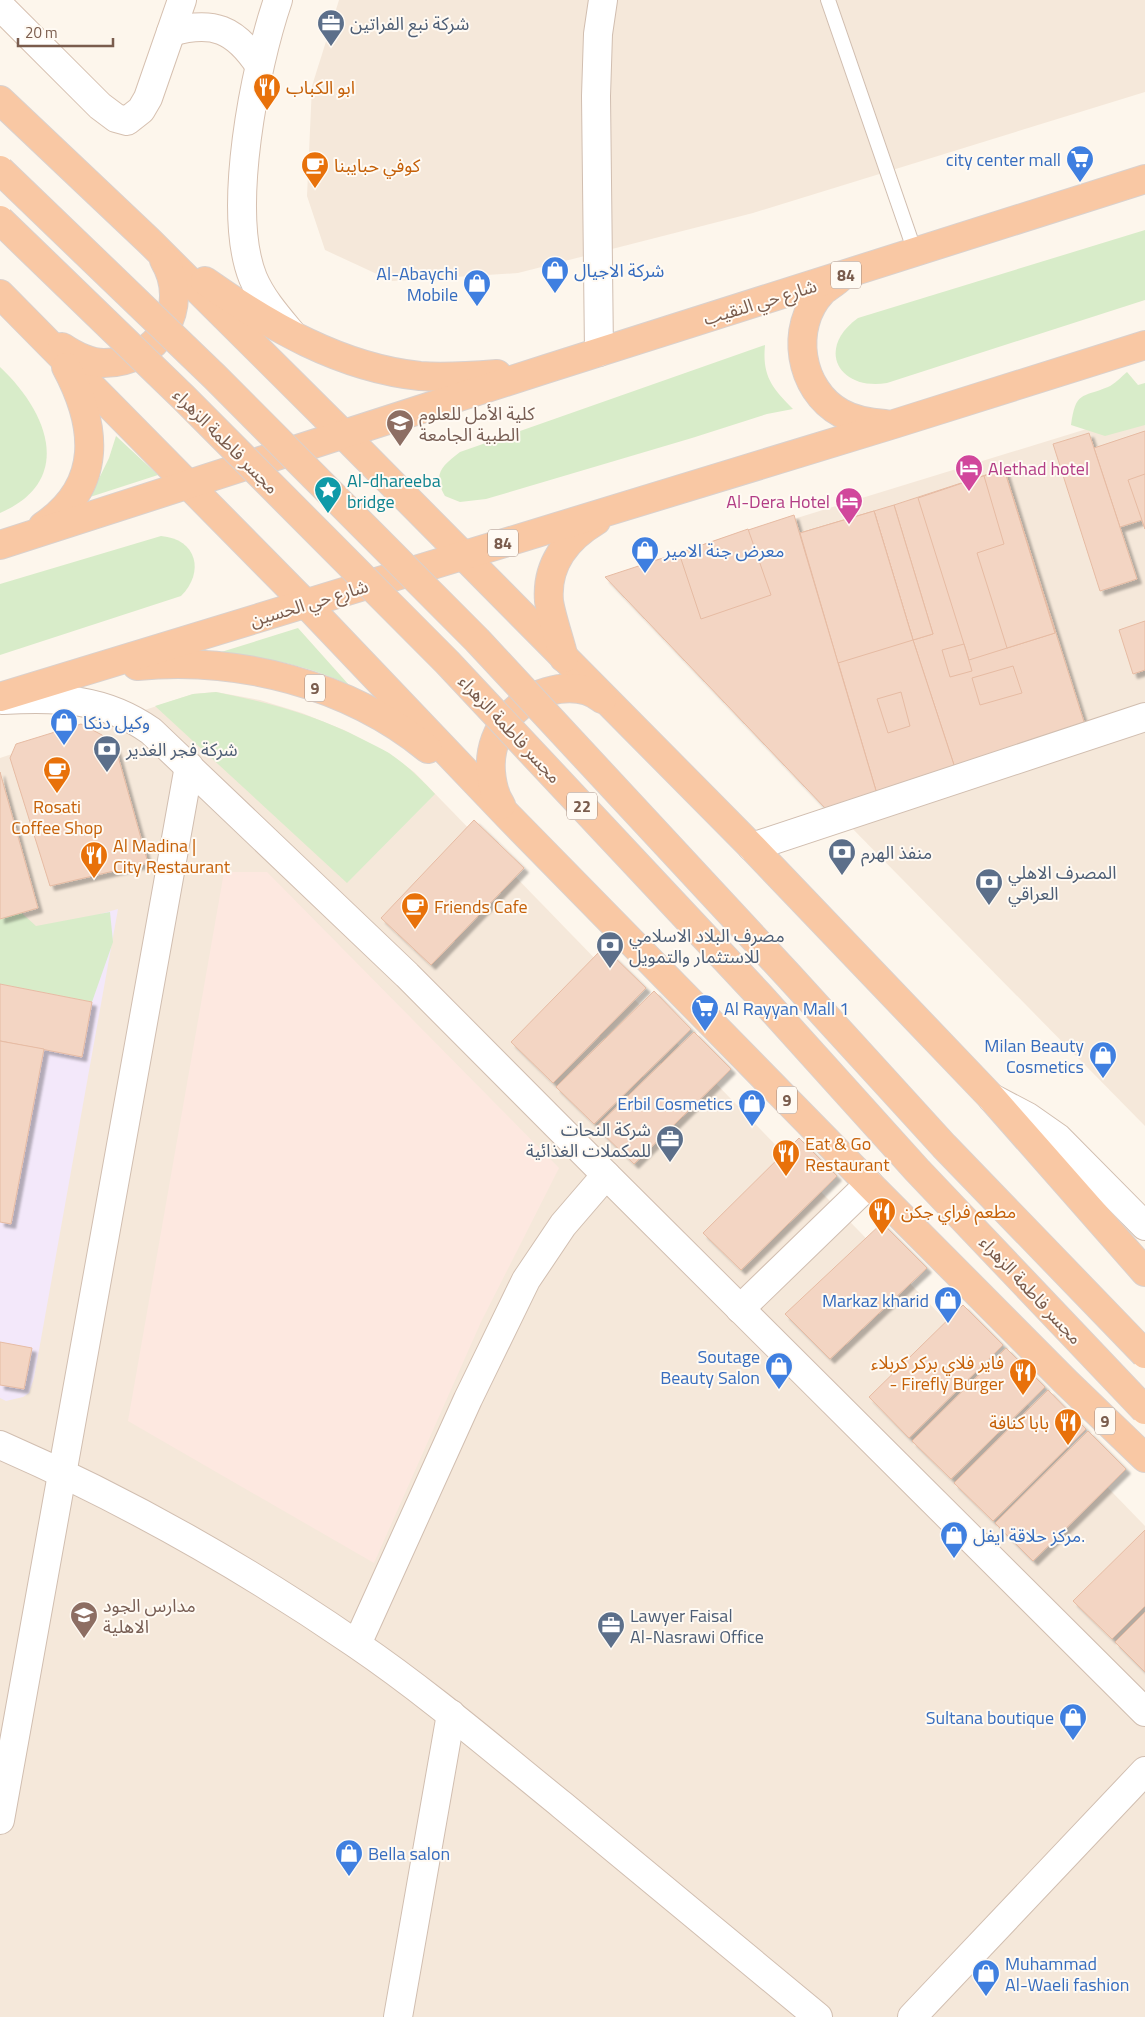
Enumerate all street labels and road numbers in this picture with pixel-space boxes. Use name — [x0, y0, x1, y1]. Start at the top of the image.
road number: 84 — [831, 262, 861, 288]
street label: شارع حي النقيب — [700, 272, 820, 333]
street label: مجسر فاطمة الزهراء — [167, 382, 285, 500]
road number: 84 — [488, 530, 518, 556]
street label: شارع حي الحسين — [247, 572, 372, 635]
street label: مجسر فاطمة الزهراء — [452, 669, 568, 789]
road number: 9 — [305, 674, 325, 701]
road number: 22 — [567, 792, 597, 819]
road number: 9 — [777, 1086, 797, 1114]
street label: مجسر فاطمة الزهراء — [973, 1230, 1089, 1350]
road number: 9 — [1095, 1408, 1115, 1434]

